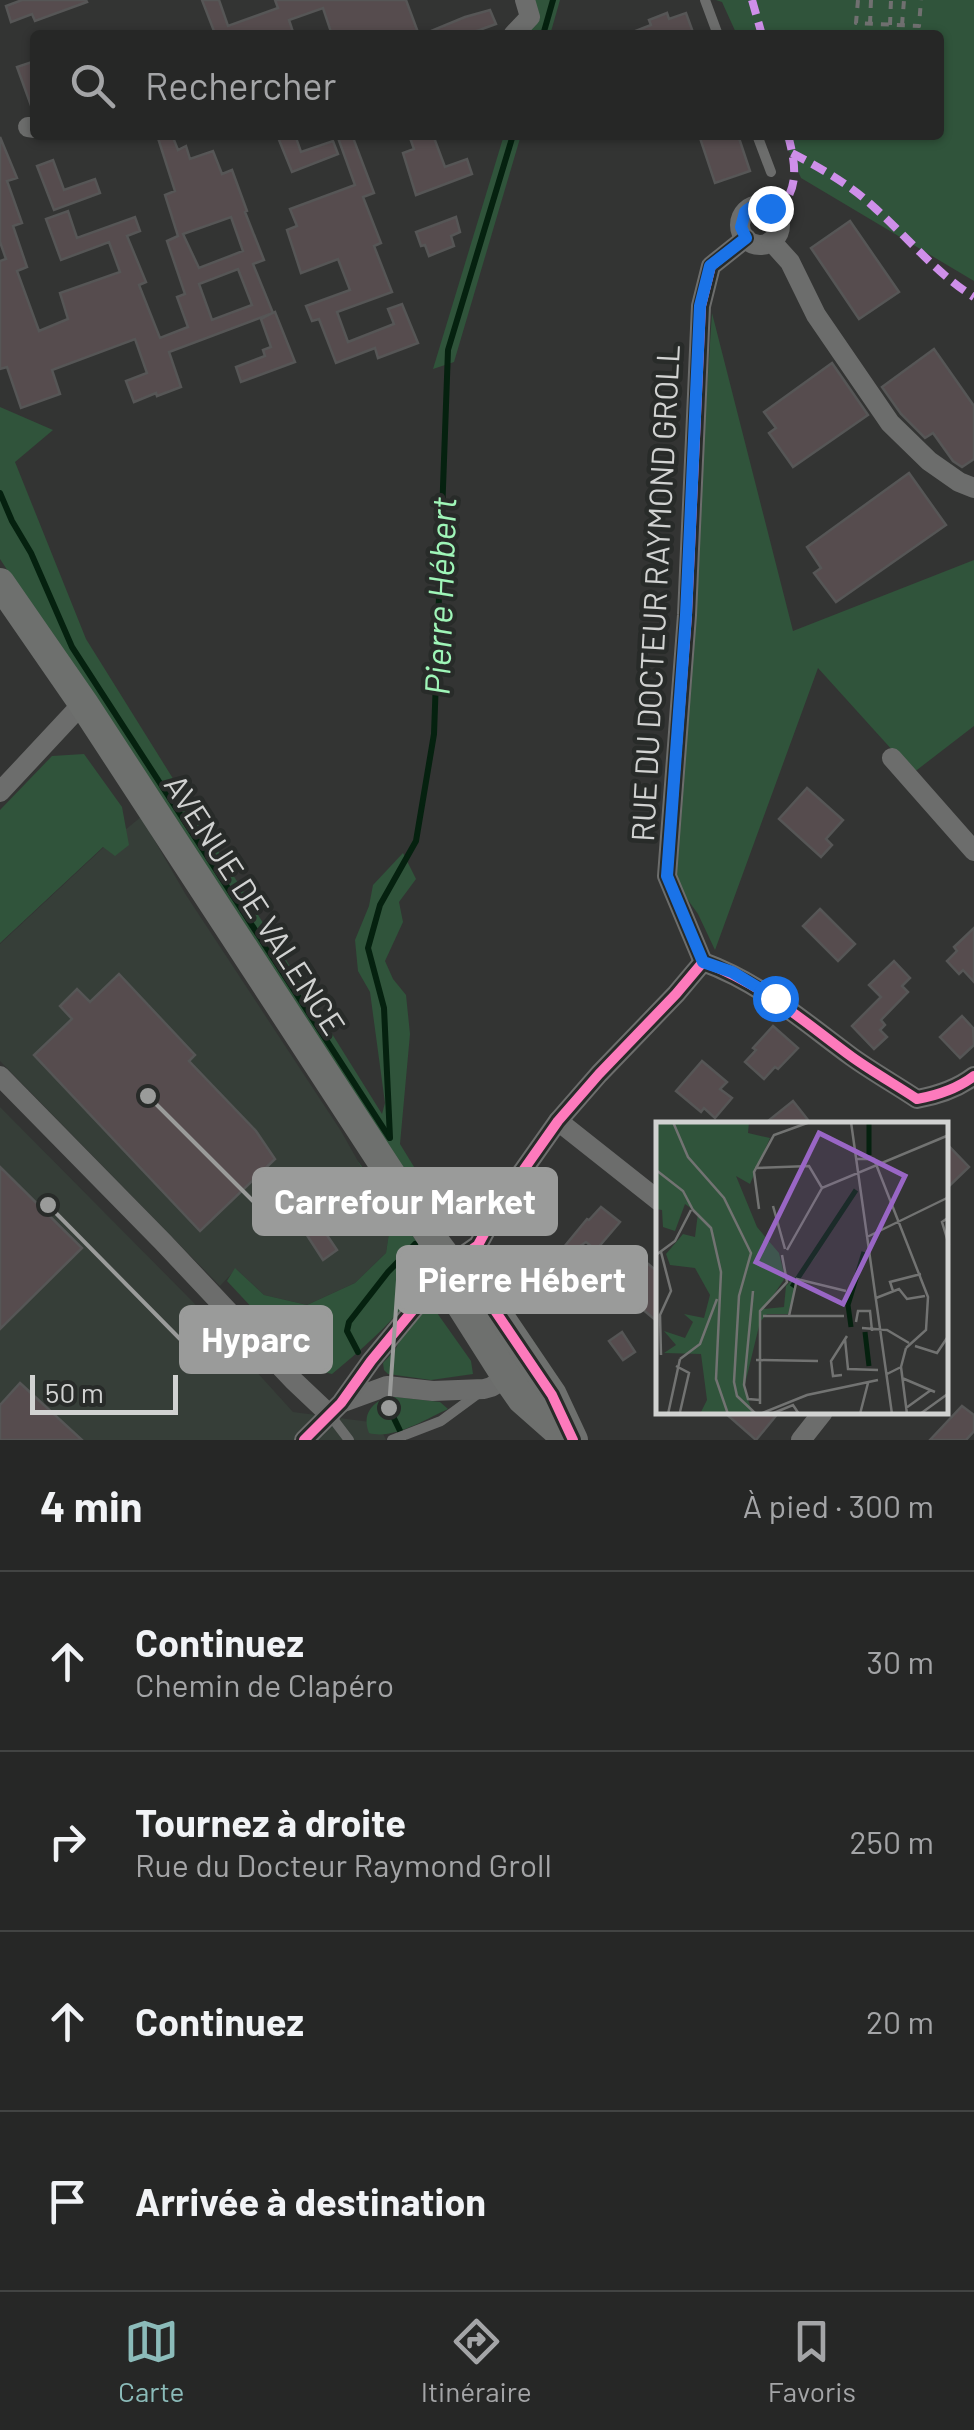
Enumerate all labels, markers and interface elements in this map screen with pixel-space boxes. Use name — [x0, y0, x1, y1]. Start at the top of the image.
search box — [30, 30, 944, 140]
icon: search — [65, 58, 120, 113]
text: Rechercher — [145, 62, 336, 108]
route end — [748, 186, 794, 232]
street label: RUE DU DOCTEUR RAYMOND GROLL — [622, 344, 686, 842]
water label: Pierre Hébert — [415, 496, 463, 696]
street label: AVENUE DE VALENCE — [158, 767, 354, 1041]
route start — [753, 976, 799, 1022]
inset map — [656, 1122, 949, 1415]
callout: Carrefour Market — [254, 1169, 556, 1234]
text: Carrefour Market — [274, 1179, 536, 1221]
callout: Pierre Hébert — [398, 1247, 646, 1312]
text: Pierre Hébert — [418, 1257, 626, 1299]
callout: Hyparc — [181, 1307, 331, 1372]
text: Hyparc — [201, 1317, 311, 1359]
scale bar — [30, 1370, 178, 1414]
text: 50 m — [45, 1375, 104, 1409]
text: 4 min — [40, 1480, 143, 1530]
text: À pied · 300 m — [743, 1486, 934, 1524]
text: Continuez — [135, 1619, 304, 1665]
icon: ahead — [40, 1634, 95, 1689]
text: 30 m — [867, 1642, 934, 1680]
text: Chemin de Clapéro — [135, 1665, 394, 1703]
text: Tournez à droite — [135, 1799, 406, 1845]
icon: right — [40, 1814, 95, 1869]
text: 250 m — [849, 1822, 934, 1860]
text: Rue du Docteur Raymond Groll — [135, 1845, 552, 1883]
icon: ahead — [40, 1994, 95, 2049]
text: Continuez — [135, 1998, 304, 2044]
text: 20 m — [866, 2002, 934, 2040]
icon: arrive — [40, 2174, 95, 2229]
text: Arrivée à destination — [135, 2178, 486, 2224]
tab: Carte — [118, 2314, 184, 2408]
tab: Itinéraire — [421, 2314, 532, 2408]
tab: Favoris — [768, 2314, 856, 2408]

